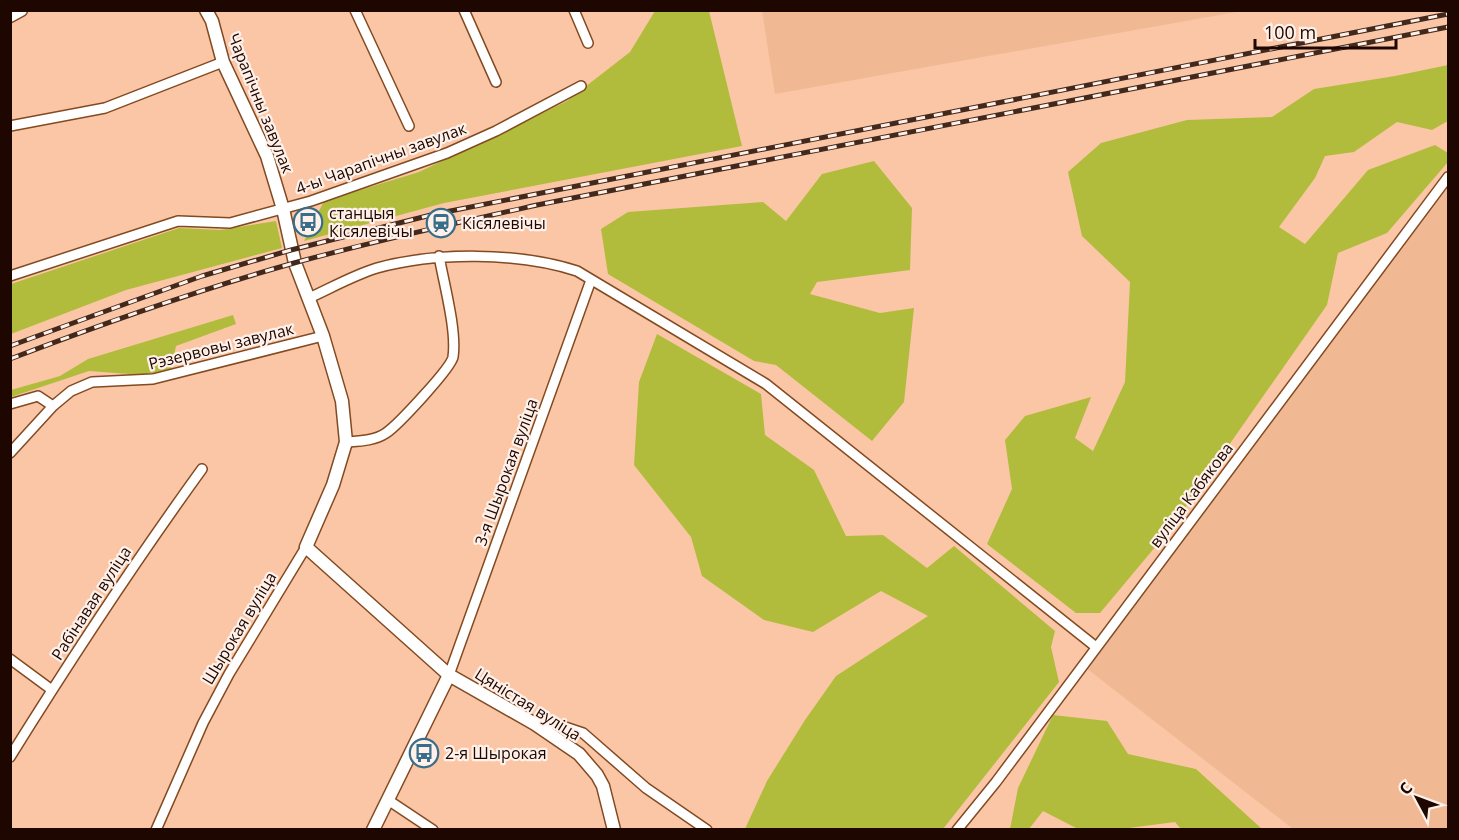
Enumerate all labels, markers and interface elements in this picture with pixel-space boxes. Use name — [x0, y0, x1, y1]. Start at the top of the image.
scale bar — [1255, 12, 1396, 50]
text: 100 m — [1264, 20, 1316, 44]
street label: Чарапічны завулак — [223, 30, 299, 177]
street label: 4-ы Чарапічны завулак — [293, 117, 470, 199]
place label: станцыя Кісялевічы — [329, 202, 413, 242]
bus stop icon: станцыя Кісялевічы — [292, 206, 324, 238]
station icon: Кісялевічы — [425, 207, 457, 239]
place label: Кісялевічы — [462, 212, 546, 234]
street label: Рэзервовы завулак — [146, 317, 296, 375]
street label: 3-я Шырокая вуліца — [469, 395, 543, 549]
street label: вуліца Кабякова — [1144, 438, 1238, 552]
street label: Рабінавая вуліца — [46, 542, 136, 664]
street label: Шырокая вуліца — [197, 568, 281, 688]
street label: Цяністая вуліца — [471, 663, 585, 745]
bus stop icon: 2-я Шырокая — [408, 737, 440, 769]
place label: 2-я Шырокая — [445, 742, 547, 764]
north arrow — [1387, 768, 1447, 828]
text: С — [1394, 777, 1417, 799]

